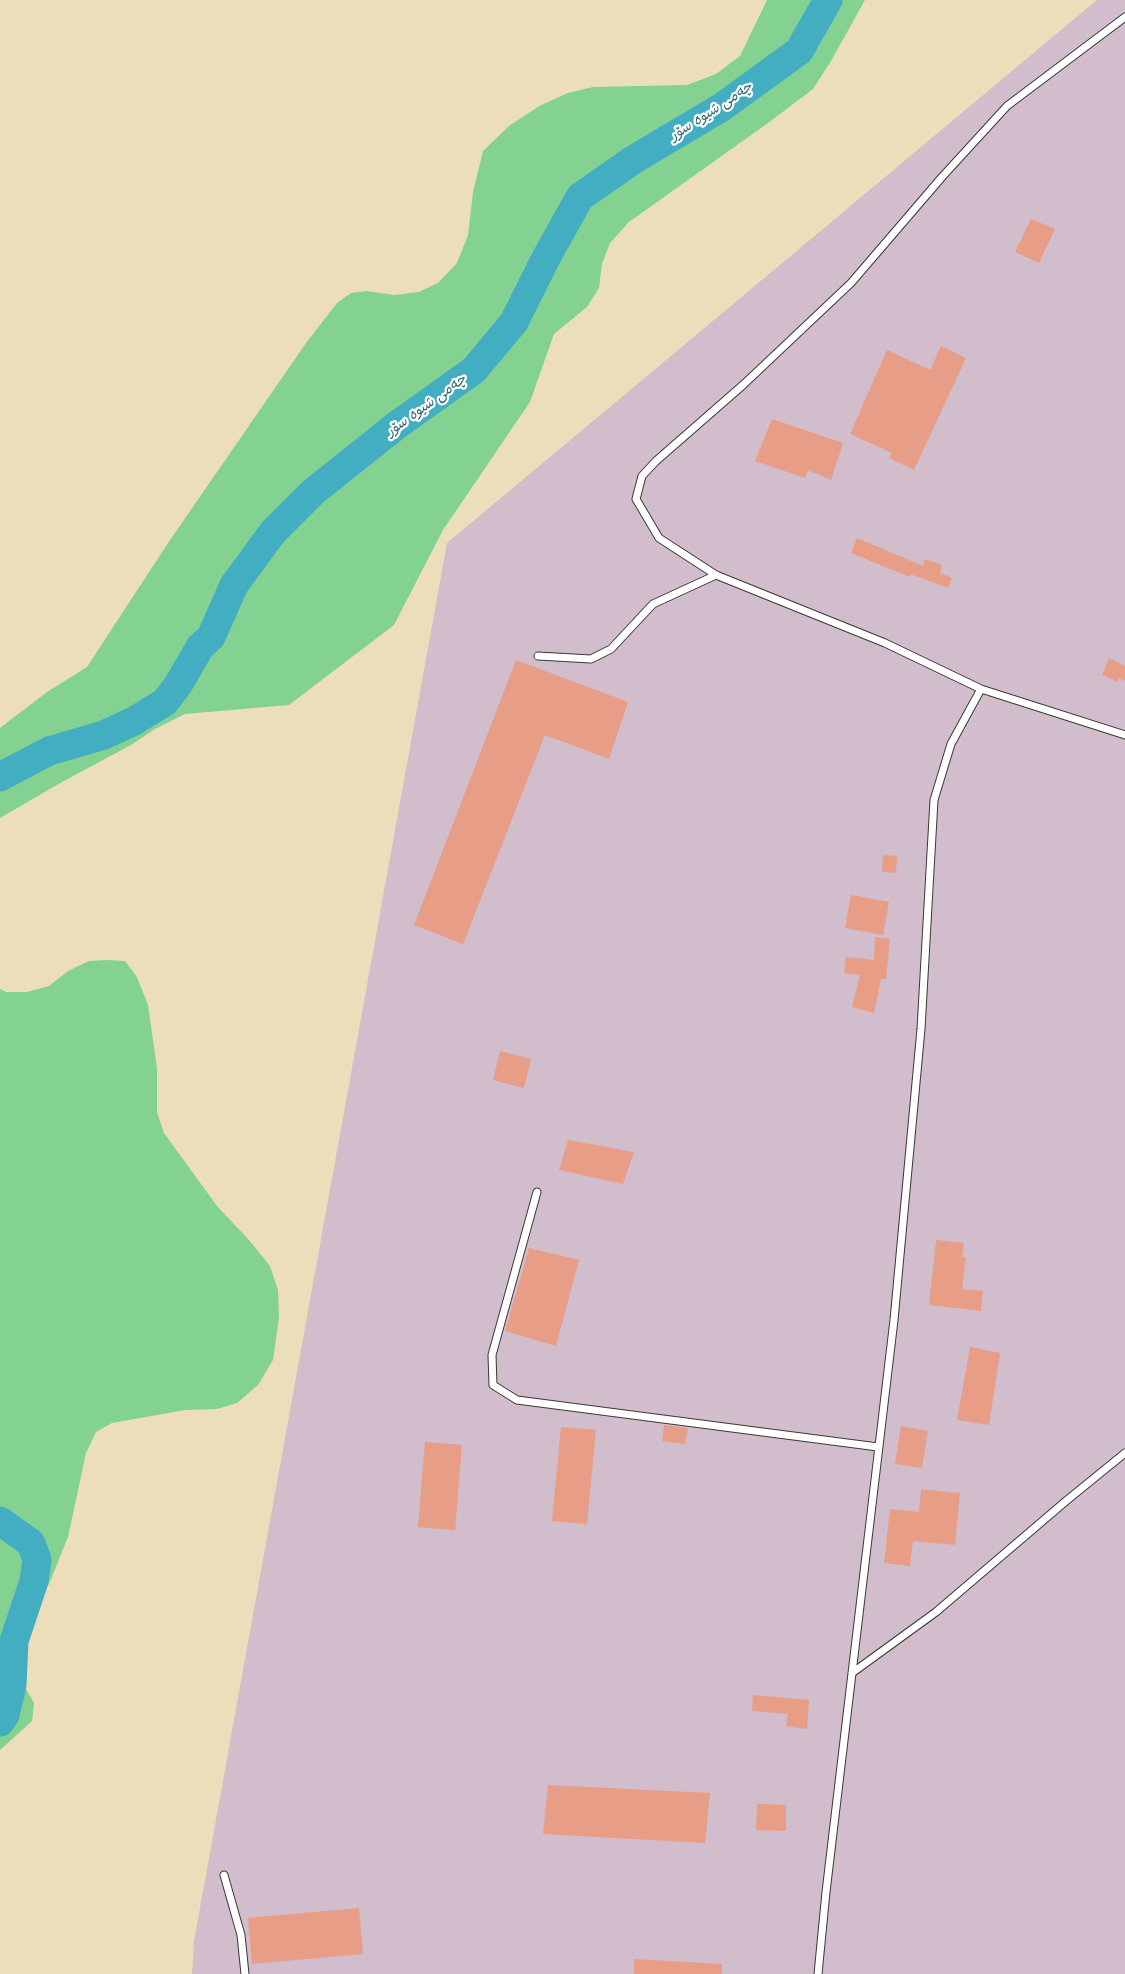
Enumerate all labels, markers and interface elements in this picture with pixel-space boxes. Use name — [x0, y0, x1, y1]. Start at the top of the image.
water label: چەمی شیوە سۆر — [667, 78, 755, 144]
water label: چەمی شیوە سۆر — [383, 370, 469, 440]

